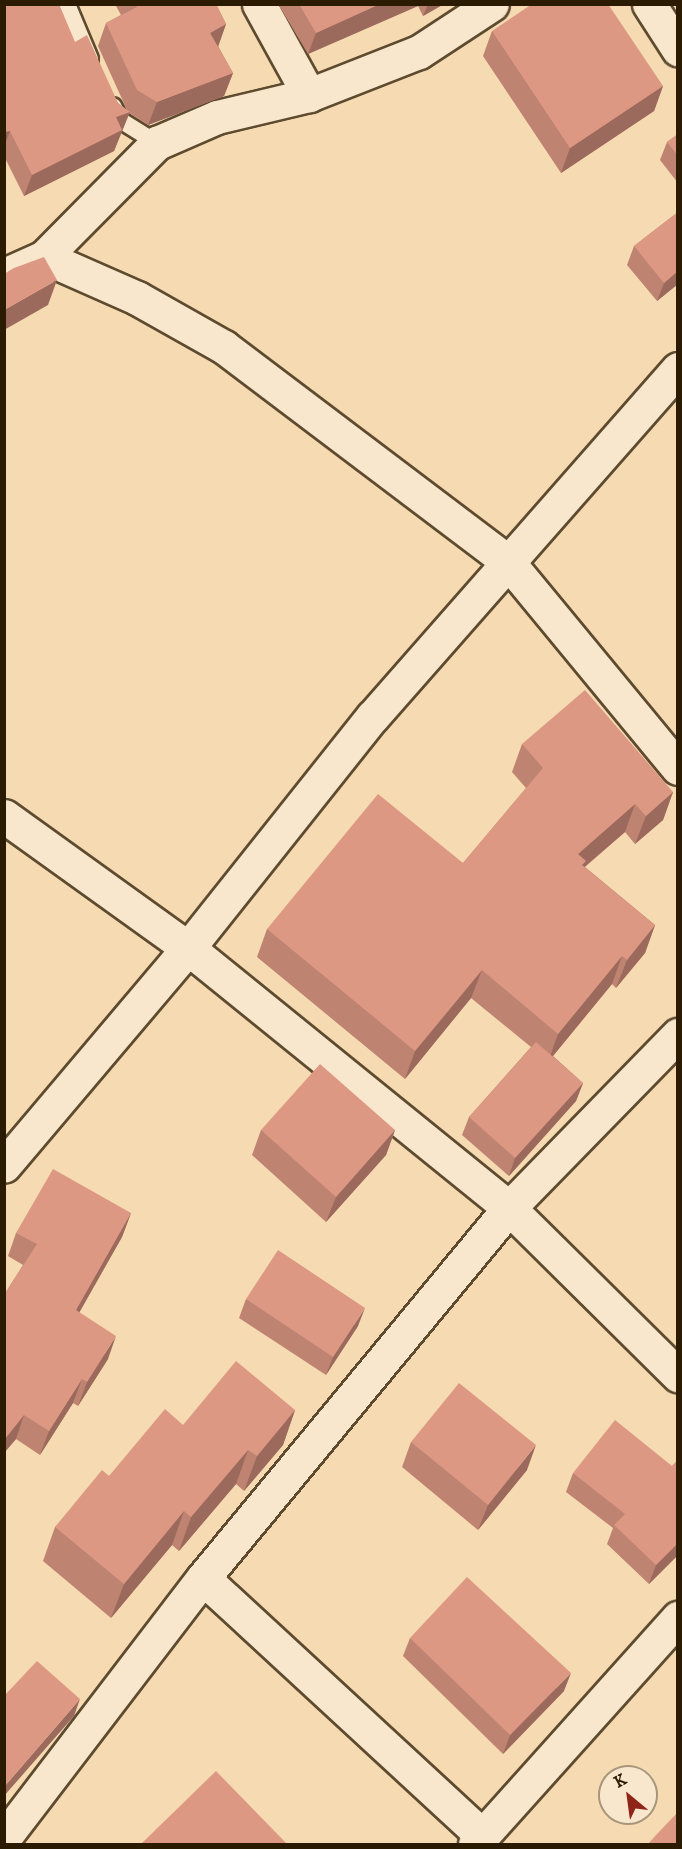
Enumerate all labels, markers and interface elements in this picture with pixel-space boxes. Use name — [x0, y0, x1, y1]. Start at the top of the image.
north arrow — [598, 1765, 658, 1825]
text: K — [610, 1770, 630, 1792]

